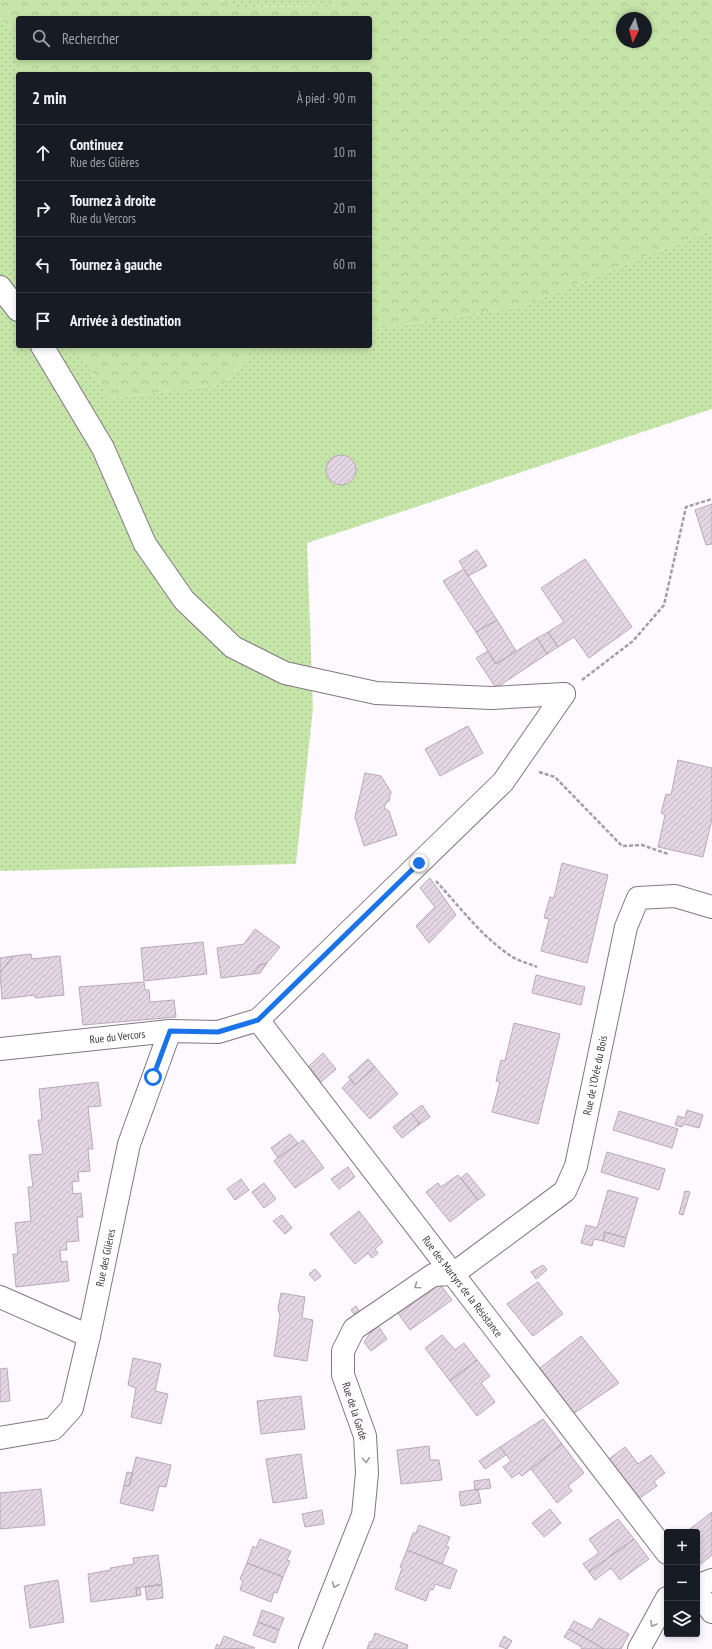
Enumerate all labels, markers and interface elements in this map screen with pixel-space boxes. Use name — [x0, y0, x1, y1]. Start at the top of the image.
north arrow — [616, 12, 652, 48]
search box — [16, 16, 372, 60]
icon: search — [30, 27, 52, 49]
text: Rechercher — [62, 29, 119, 48]
text: 2 min — [32, 87, 66, 109]
text: À pied · 90 m — [297, 90, 356, 107]
text: Continuez — [70, 135, 123, 154]
icon: ahead — [32, 142, 54, 164]
text: 10 m — [333, 144, 356, 161]
text: Rue des Glières — [70, 154, 139, 171]
text: Tournez à droite — [70, 191, 156, 210]
icon: right — [32, 198, 54, 220]
text: 20 m — [333, 200, 356, 217]
text: Rue du Vercors — [70, 210, 136, 227]
icon: left — [32, 254, 54, 276]
text: Tournez à gauche — [70, 255, 162, 274]
text: 60 m — [333, 256, 356, 273]
icon: arrive — [32, 310, 54, 332]
text: Arrivée à destination — [70, 311, 181, 330]
route end — [410, 854, 428, 872]
street label: Rue du Vercors — [89, 1027, 146, 1046]
street label: Rue de l'Orée du Bois — [580, 1034, 610, 1116]
route start — [144, 1068, 162, 1086]
street label: Rue des Glières — [92, 1227, 118, 1288]
street label: Rue des Martyrs de la Résistance — [419, 1233, 506, 1340]
one-way arrow — [414, 1281, 421, 1289]
street label: Rue de la Garde — [339, 1380, 371, 1442]
one-way arrow — [362, 1457, 371, 1463]
map controls — [664, 1529, 700, 1637]
button: + — [664, 1529, 700, 1565]
button: − — [664, 1565, 700, 1601]
one-way arrow — [332, 1581, 340, 1588]
button: layers — [664, 1601, 700, 1637]
one-way arrow — [650, 1619, 658, 1627]

